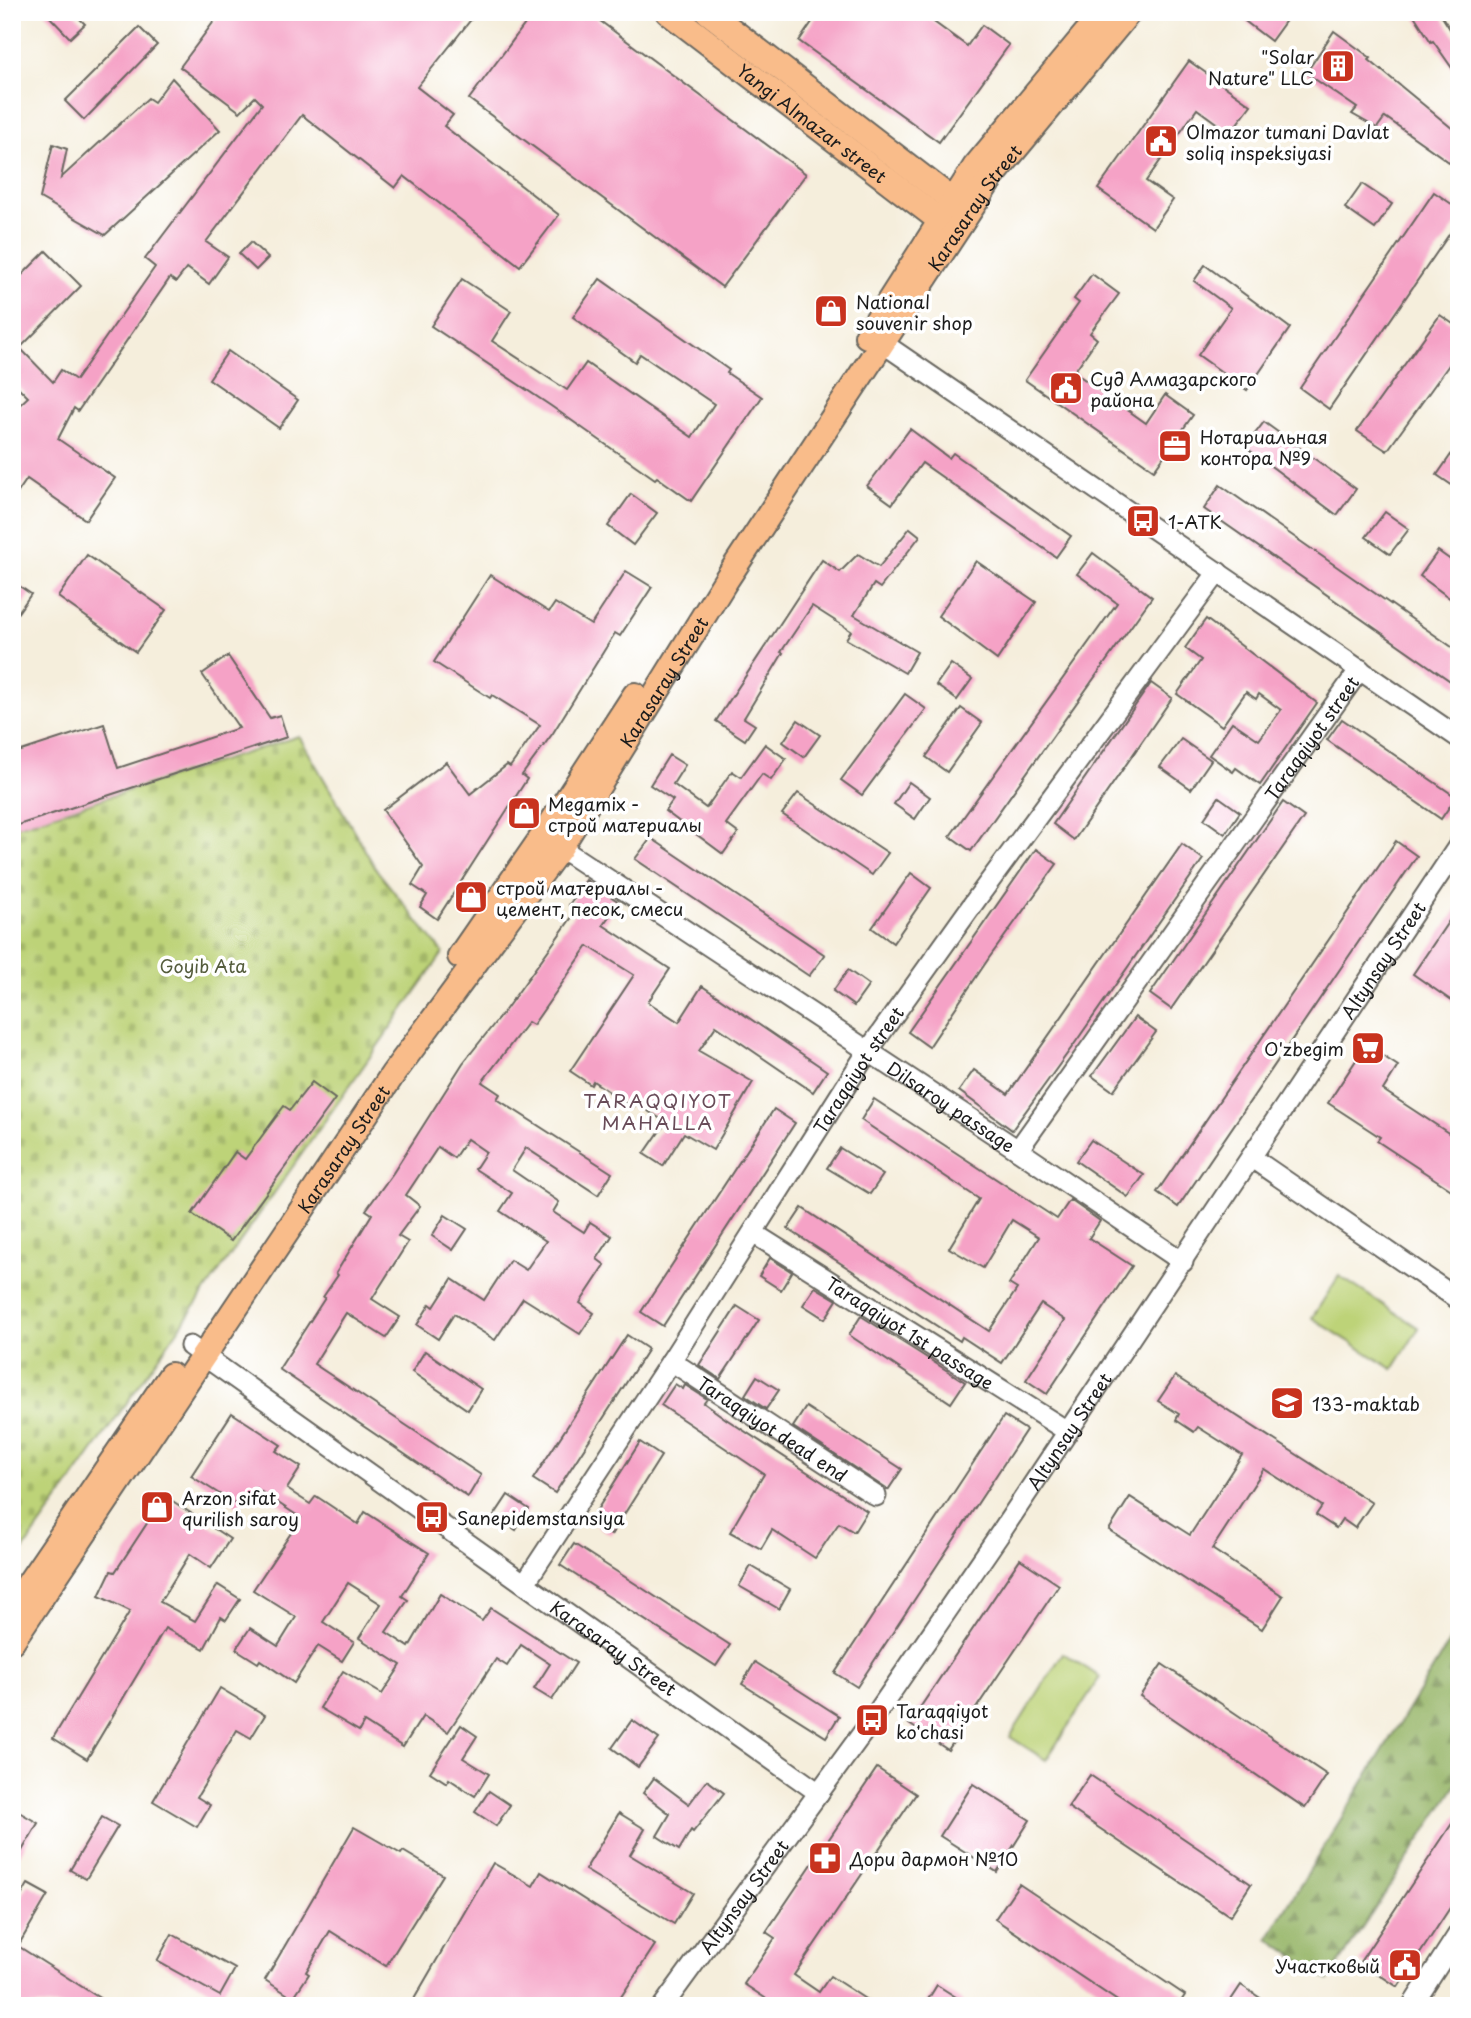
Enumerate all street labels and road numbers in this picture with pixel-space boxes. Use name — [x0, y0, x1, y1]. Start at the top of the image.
street label: Yangi Almazar street — [732, 56, 893, 189]
street label: Karasaray Street — [920, 138, 1027, 276]
street label: Karasaray Street — [612, 611, 714, 752]
street label: Taraqqiyot street — [1258, 670, 1365, 805]
street label: Altynsay Street — [1334, 896, 1431, 1024]
street label: Taraqqiyot street — [806, 1000, 910, 1138]
street label: Dilsaroy passage — [882, 1054, 1021, 1158]
street label: Karasaray Street — [290, 1079, 396, 1218]
street label: Taraqqiyot 1st passage — [821, 1269, 1000, 1395]
street label: Altynsay Street — [1020, 1367, 1117, 1495]
street label: Taraqqiyot dead end — [692, 1369, 853, 1487]
street label: Karasaray Street — [545, 1593, 683, 1702]
street label: Altynsay Street — [692, 1833, 794, 1959]

